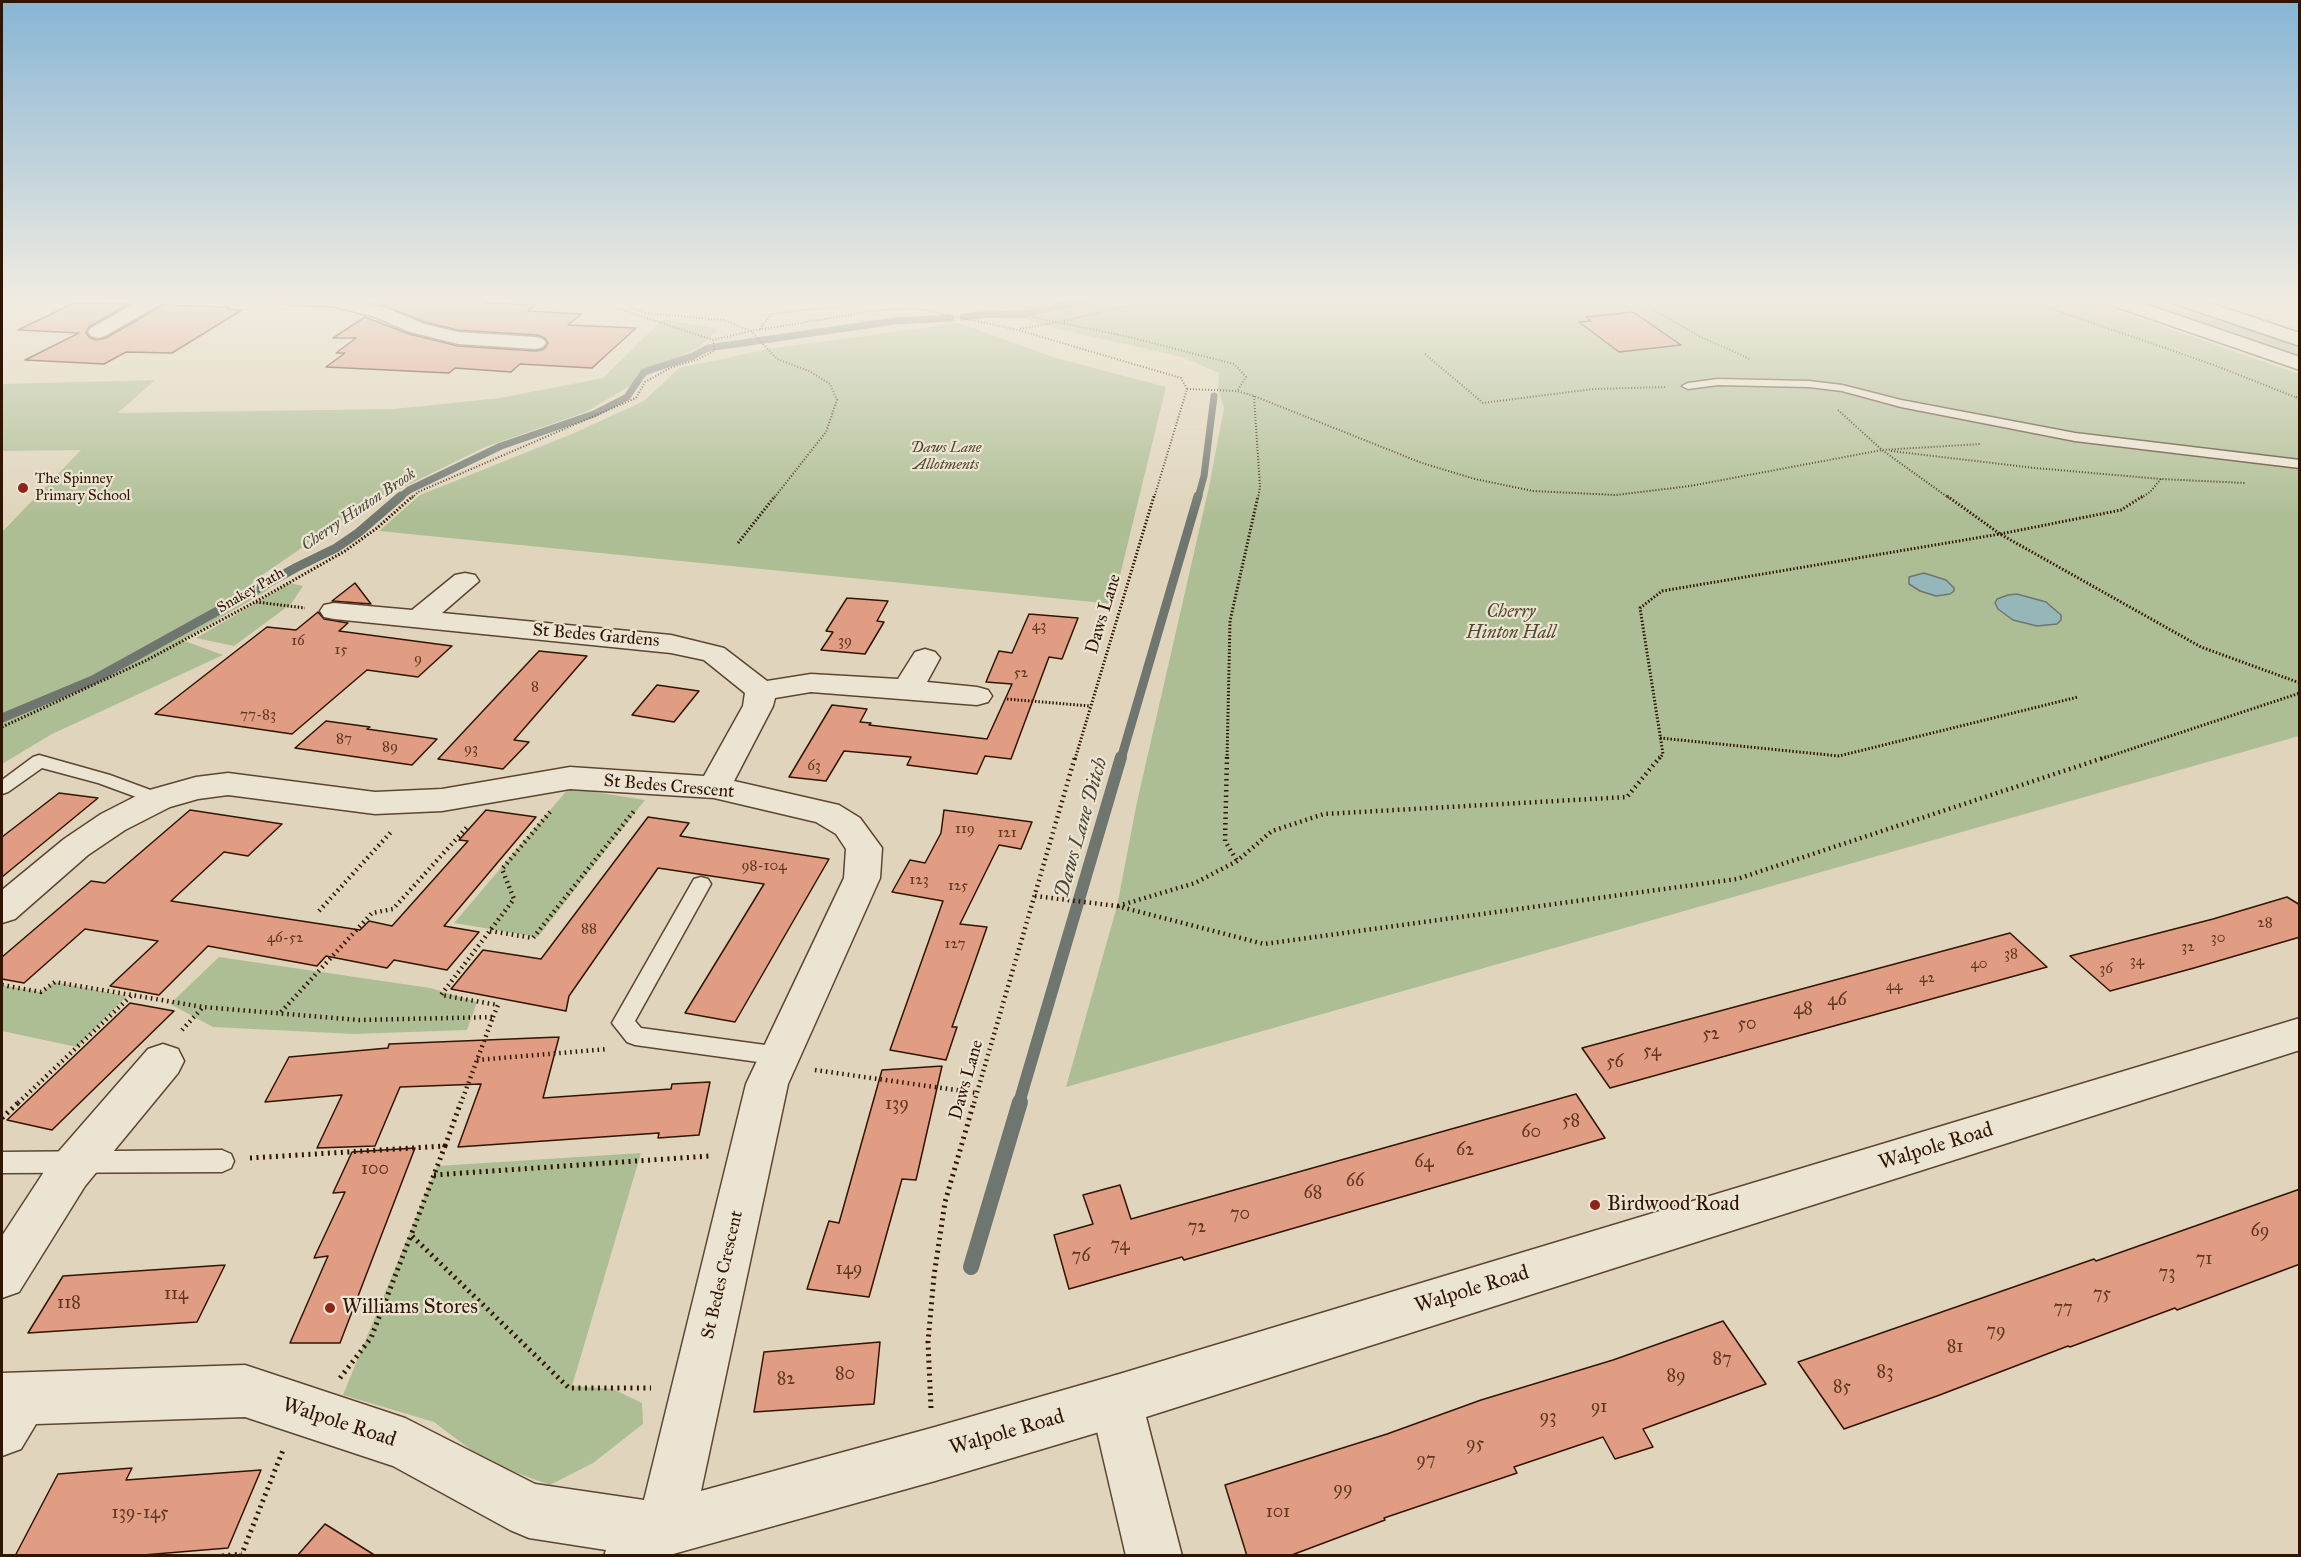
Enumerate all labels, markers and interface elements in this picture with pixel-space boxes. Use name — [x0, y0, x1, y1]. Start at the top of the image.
park label: Daws Lane Allotments — [911, 439, 981, 474]
water label: Cherry Hinton Brook — [298, 465, 420, 555]
place label: The Spinney Primary School — [35, 470, 131, 505]
marker: The Spinney Primary School — [16, 481, 30, 495]
street label: Snakey Path — [214, 565, 288, 617]
street label: Daws Lane — [1082, 572, 1126, 656]
park label: Cherry Hinton Hall — [1466, 602, 1556, 644]
house number: 43 — [1032, 617, 1046, 635]
street label: St Bedes Gardens — [532, 620, 660, 652]
house number: 16 — [291, 632, 305, 650]
house number: 39 — [838, 632, 852, 650]
house number: 15 — [335, 641, 347, 659]
house number: 9 — [414, 650, 422, 668]
house number: 52 — [1014, 664, 1028, 682]
house number: 8 — [531, 678, 539, 696]
house number: 77-83 — [240, 706, 276, 724]
house number: 87 — [336, 730, 352, 748]
house number: 89 — [382, 738, 398, 756]
house number: 93 — [464, 740, 478, 758]
water label: Daws Lane Ditch — [1050, 755, 1114, 901]
house number: 63 — [807, 757, 821, 775]
street label: St Bedes Crescent — [603, 771, 735, 803]
house number: 119 — [955, 820, 975, 838]
house number: 121 — [997, 824, 1017, 842]
house number: 98-104 — [741, 857, 787, 875]
house number: 123 — [909, 871, 929, 889]
house number: 125 — [948, 877, 968, 895]
house number: 28 — [2257, 914, 2273, 932]
house number: 88 — [581, 920, 597, 938]
house number: 46-52 — [267, 929, 303, 947]
house number: 30 — [2211, 929, 2225, 947]
house number: 127 — [945, 935, 965, 953]
house number: 32 — [2181, 938, 2195, 956]
house number: 38 — [2004, 945, 2018, 963]
house number: 34 — [2130, 952, 2144, 970]
house number: 40 — [1970, 955, 1988, 973]
house number: 36 — [2099, 960, 2113, 978]
house number: 42 — [1919, 969, 1935, 987]
house number: 44 — [1886, 977, 1902, 995]
house number: 46 — [1827, 990, 1847, 1012]
house number: 48 — [1793, 999, 1813, 1021]
house number: 50 — [1738, 1014, 1756, 1036]
house number: 52 — [1702, 1024, 1720, 1046]
street label: Daws Lane — [945, 1038, 989, 1122]
house number: 54 — [1643, 1041, 1661, 1063]
house number: 56 — [1606, 1052, 1624, 1074]
house number: 139 — [885, 1094, 909, 1116]
house number: 58 — [1562, 1111, 1580, 1133]
street label: Walpole Road — [1876, 1118, 1996, 1176]
house number: 60 — [1521, 1122, 1541, 1144]
house number: 62 — [1456, 1140, 1474, 1162]
house number: 64 — [1414, 1152, 1434, 1174]
house number: 100 — [361, 1159, 389, 1181]
house number: 66 — [1346, 1171, 1364, 1193]
house number: 68 — [1304, 1183, 1322, 1205]
place label: Birdwood Road — [1607, 1192, 1740, 1218]
marker: Birdwood Road — [1588, 1198, 1602, 1212]
house number: 70 — [1230, 1204, 1250, 1226]
street label: St Bedes Crescent — [698, 1209, 748, 1341]
house number: 72 — [1188, 1217, 1206, 1239]
house number: 69 — [2251, 1221, 2269, 1243]
house number: 74 — [1110, 1235, 1130, 1257]
house number: 76 — [1072, 1246, 1090, 1268]
house number: 71 — [2196, 1249, 2212, 1271]
house number: 149 — [836, 1259, 862, 1281]
street label: Walpole Road — [1412, 1261, 1532, 1319]
house number: 73 — [2159, 1263, 2175, 1285]
house number: 114 — [164, 1284, 188, 1306]
house number: 75 — [2093, 1284, 2111, 1306]
house number: 118 — [57, 1293, 81, 1315]
place label: Williams Stores — [342, 1295, 478, 1321]
house number: 77 — [2053, 1298, 2073, 1320]
marker: Williams Stores — [323, 1301, 337, 1315]
house number: 79 — [1986, 1321, 2006, 1343]
house number: 81 — [1947, 1337, 1963, 1359]
house number: 87 — [1712, 1349, 1732, 1371]
house number: 83 — [1877, 1362, 1893, 1384]
house number: 80 — [835, 1364, 855, 1386]
house number: 89 — [1666, 1366, 1686, 1388]
house number: 82 — [777, 1369, 795, 1391]
house number: 85 — [1833, 1377, 1851, 1399]
street label: Walpole Road — [279, 1393, 399, 1453]
house number: 91 — [1591, 1397, 1607, 1419]
street label: Walpole Road — [947, 1405, 1067, 1461]
house number: 93 — [1540, 1407, 1556, 1429]
house number: 95 — [1466, 1434, 1484, 1456]
house number: 97 — [1416, 1450, 1436, 1472]
house number: 99 — [1333, 1479, 1353, 1501]
house number: 101 — [1266, 1502, 1290, 1524]
house number: 139-145 — [112, 1503, 168, 1525]

